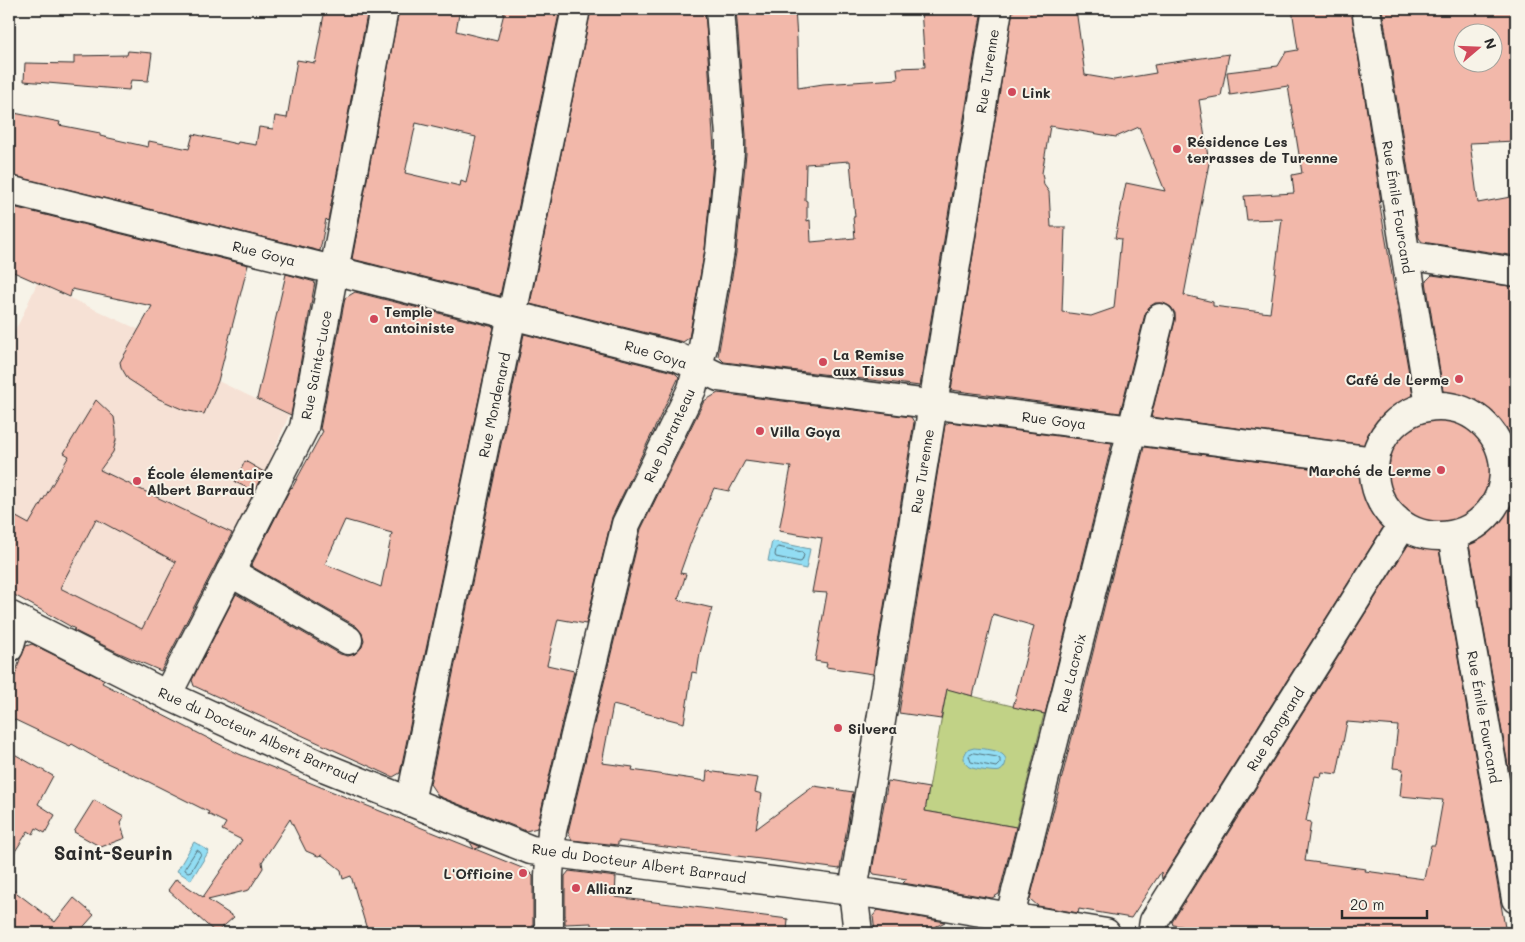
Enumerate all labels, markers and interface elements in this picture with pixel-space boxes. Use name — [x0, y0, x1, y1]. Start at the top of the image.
north arrow — [1452, 22, 1502, 72]
street label: Rue Turenne — [971, 27, 1003, 115]
text: N — [1480, 35, 1501, 52]
place label: Link — [1022, 83, 1050, 102]
marker: Link — [1006, 86, 1018, 98]
place label: Résidence Les terrasses de Turenne — [1187, 132, 1338, 167]
street label: Rue Émile Fourcand — [1378, 139, 1418, 275]
marker: Résidence Les terrasses de Turenne — [1171, 143, 1183, 155]
street label: Rue Goya — [230, 236, 298, 270]
place label: Temple antoiniste — [384, 302, 454, 337]
street label: Rue Sainte-Luce — [296, 309, 336, 421]
marker: Temple antoiniste — [368, 313, 380, 325]
street label: Rue Goya — [622, 335, 690, 373]
place label: La Remise aux Tissus — [833, 345, 904, 380]
street label: Rue Mondenard — [474, 351, 514, 459]
marker: La Remise aux Tissus — [817, 356, 829, 368]
place label: Café de Lerme — [1346, 370, 1449, 389]
marker: Café de Lerme — [1453, 373, 1465, 385]
street label: Rue Duranteau — [639, 385, 699, 485]
street label: Rue Goya — [1021, 407, 1087, 433]
place label: Villa Goya — [770, 422, 841, 441]
marker: Villa Goya — [754, 425, 766, 437]
street label: Rue Turenne — [906, 427, 938, 515]
place label: Marché de Lerme — [1308, 461, 1431, 480]
place label: École élementaire Albert Barraud — [147, 464, 273, 499]
marker: Marché de Lerme — [1435, 464, 1447, 476]
marker: École élementaire Albert Barraud — [131, 475, 143, 487]
street label: Rue Lacroix — [1052, 631, 1090, 715]
street label: Rue Émile Fourcand — [1463, 649, 1505, 785]
street label: Rue du Docteur Albert Barraud — [155, 682, 361, 788]
street label: Rue Bongrand — [1242, 684, 1308, 774]
place label: Silvera — [848, 719, 898, 738]
marker: Silvera — [832, 722, 844, 734]
street label: Rue du Docteur Albert Barraud — [531, 839, 747, 887]
district label: Saint-Seurin — [54, 840, 172, 865]
place label: L'Officine — [444, 864, 513, 883]
marker: L'Officine — [517, 867, 529, 879]
place label: Allianz — [586, 879, 633, 898]
marker: Allianz — [570, 882, 582, 894]
scale bar — [1342, 887, 1428, 919]
text: 20 m — [1350, 894, 1384, 914]

